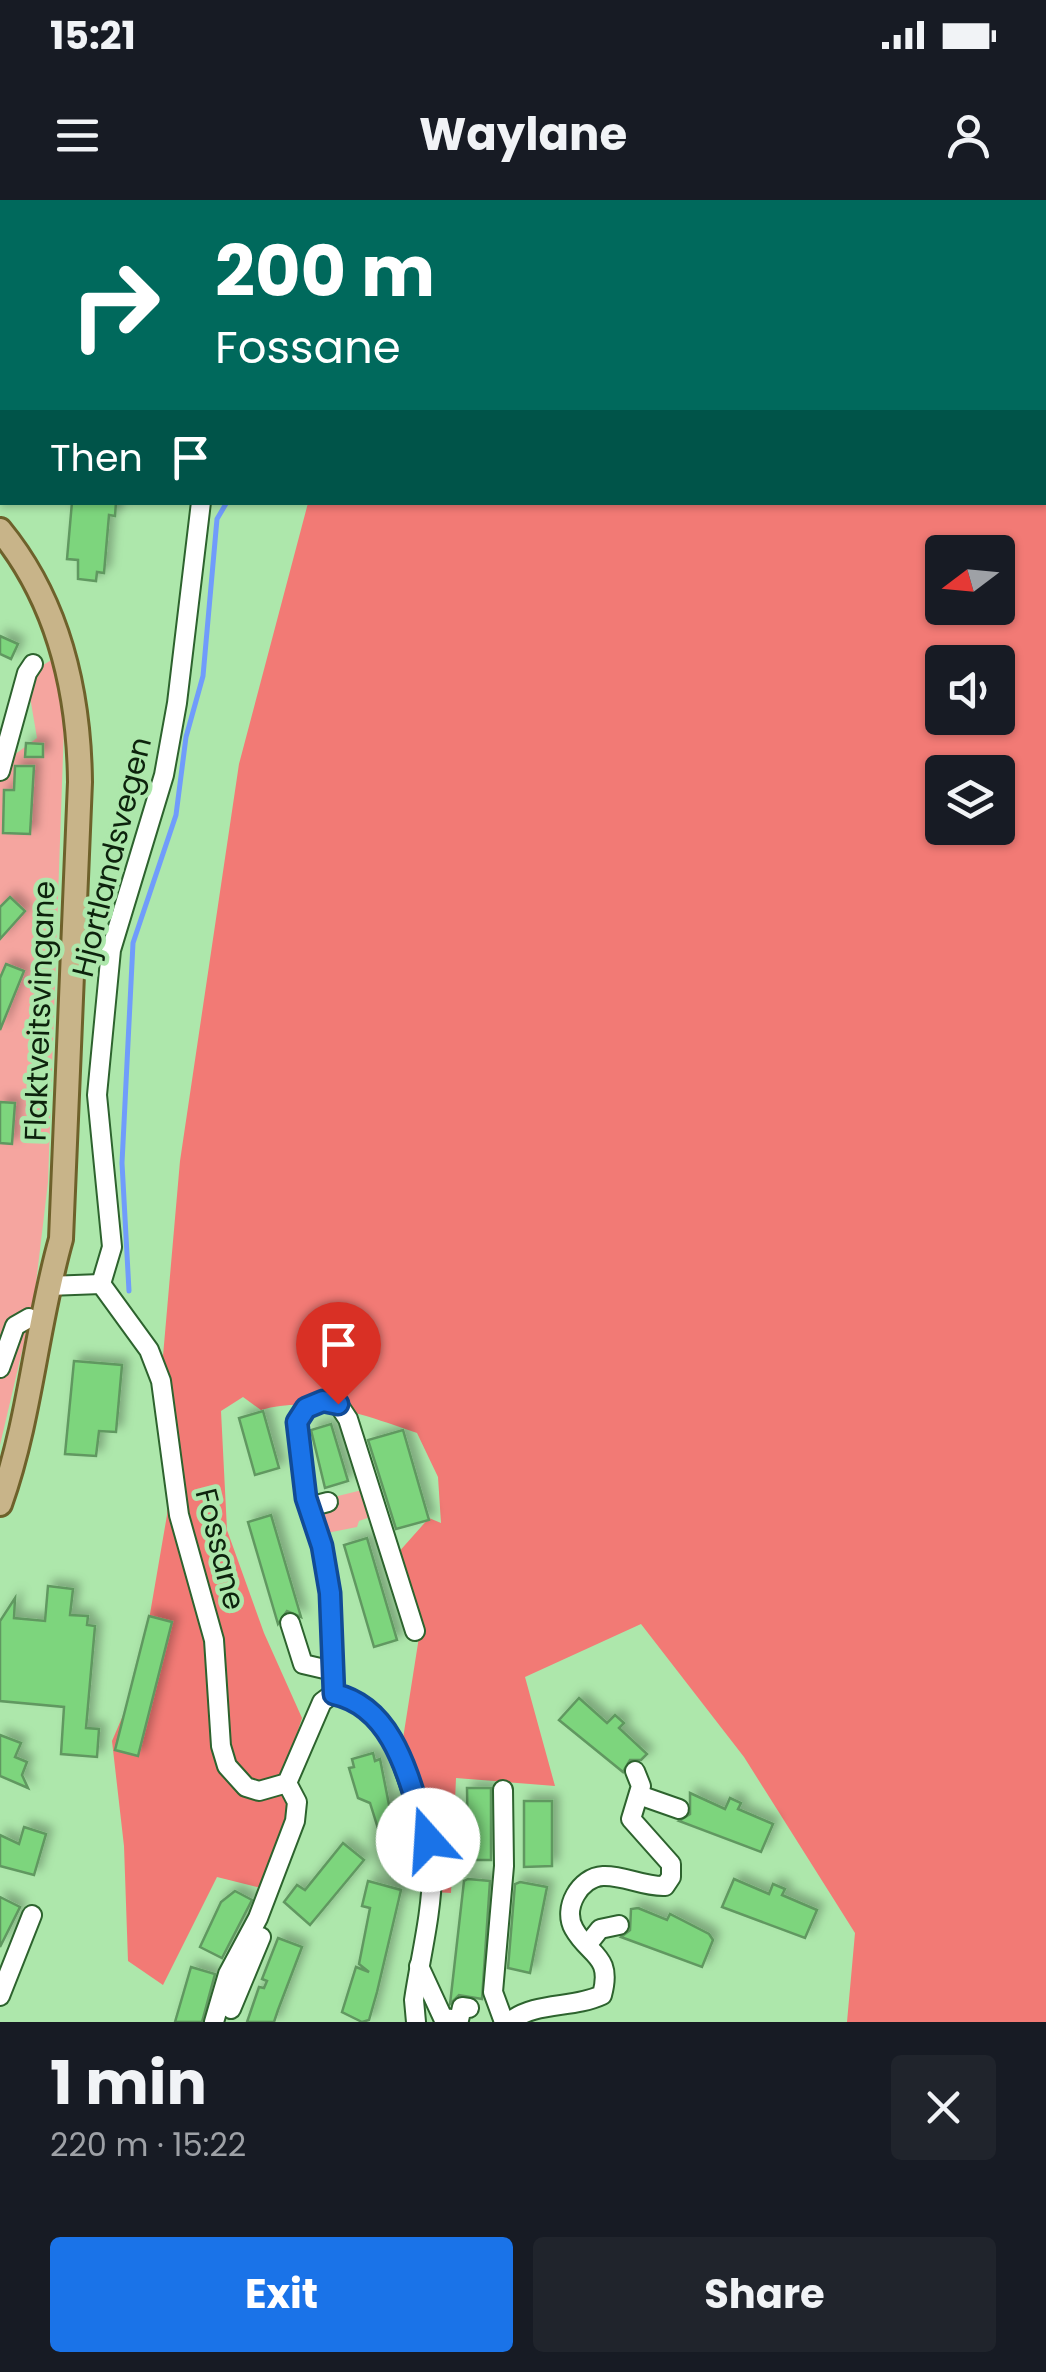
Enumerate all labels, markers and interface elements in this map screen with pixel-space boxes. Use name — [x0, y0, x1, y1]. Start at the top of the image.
text: 15:21 — [50, 9, 136, 62]
text: Waylane — [419, 103, 627, 166]
icon: menu — [50, 108, 105, 163]
icon: person — [941, 108, 996, 163]
text: 200 m — [215, 222, 435, 321]
icon: right — [50, 240, 180, 370]
text: Fossane — [215, 316, 401, 379]
icon: arrive — [163, 430, 218, 485]
text: Then — [50, 431, 143, 484]
north arrow — [925, 535, 1015, 625]
map controls — [925, 535, 1015, 845]
button: sound — [925, 645, 1015, 735]
street label: Hjortlandsvegen — [61, 732, 162, 981]
button: layers — [925, 755, 1015, 845]
street label: Flaktveitsvingane — [13, 880, 66, 1142]
pin — [296, 1302, 381, 1405]
icon: arrive — [311, 1317, 366, 1372]
street label: Fossane — [185, 1484, 256, 1614]
position arrow — [376, 1788, 480, 1892]
text: 1 min — [50, 2041, 207, 2125]
button: close — [891, 2055, 996, 2160]
text: 220 m · 15:22 — [50, 2122, 246, 2167]
button: Exit — [50, 2237, 513, 2352]
button: Share — [533, 2237, 996, 2352]

